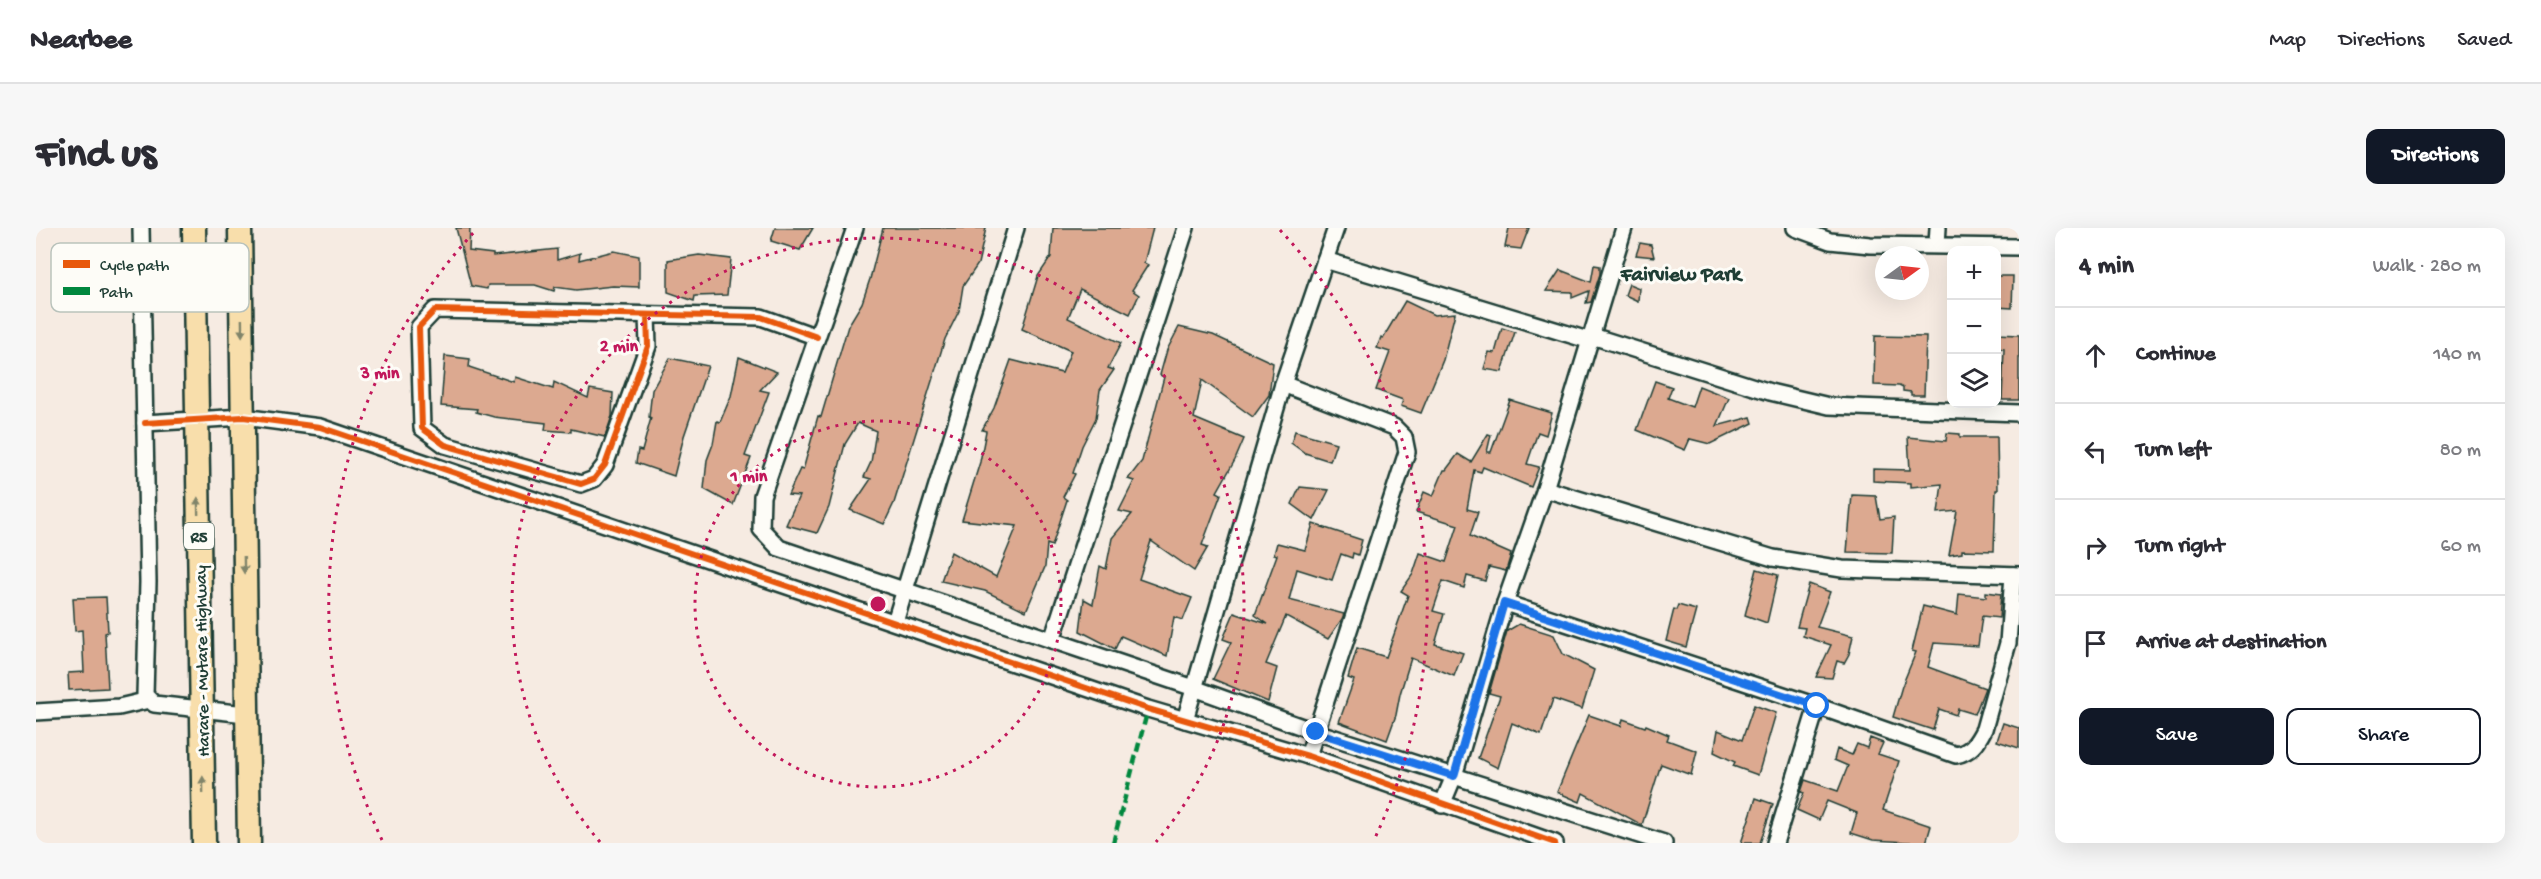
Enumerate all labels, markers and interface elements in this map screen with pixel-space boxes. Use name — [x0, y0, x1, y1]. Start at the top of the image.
text: Nearbee — [30, 25, 132, 58]
text: Map — [2269, 29, 2306, 54]
text: Directions — [2339, 29, 2424, 54]
text: Saved — [2457, 29, 2511, 54]
button: Directions — [2366, 129, 2505, 184]
text: Find us — [36, 132, 156, 181]
legend — [51, 243, 249, 312]
north arrow — [1875, 246, 1929, 300]
map controls — [1947, 246, 2001, 408]
button: + — [1947, 246, 2001, 300]
text: 4 min — [2079, 252, 2134, 283]
text: Walk · 280 m — [2373, 256, 2481, 279]
text: Cycle path — [100, 258, 170, 277]
district label: Fairview Park — [1620, 264, 1744, 289]
text: Path — [99, 285, 133, 304]
button: − — [1947, 300, 2001, 354]
one-way arrow — [237, 319, 247, 338]
text: 2 min — [600, 337, 639, 358]
icon: ahead — [2079, 339, 2112, 372]
text: Continue — [2136, 342, 2216, 368]
text: 140 m — [2433, 344, 2481, 367]
button: layers — [1947, 354, 2001, 408]
text: 3 min — [360, 364, 400, 385]
icon: left — [2079, 435, 2112, 468]
text: Turn left — [2136, 438, 2210, 464]
text: 80 m — [2440, 440, 2481, 463]
text: 1 min — [730, 467, 768, 488]
one-way arrow — [193, 496, 203, 515]
road number: R5 — [184, 523, 214, 549]
icon: right — [2079, 531, 2112, 564]
text: Turn right — [2136, 534, 2224, 560]
text: 60 m — [2441, 536, 2481, 559]
one-way arrow — [240, 556, 249, 575]
street label: Harare - Mutare Highway — [191, 565, 216, 757]
centre of rings — [868, 594, 888, 614]
icon: arrive — [2079, 627, 2112, 660]
text: Arrive at destination — [2136, 630, 2326, 656]
route start — [1803, 692, 1829, 718]
button: Save — [2079, 708, 2274, 765]
button: Share — [2286, 708, 2481, 765]
route end — [1302, 718, 1328, 744]
one-way arrow — [198, 775, 208, 794]

